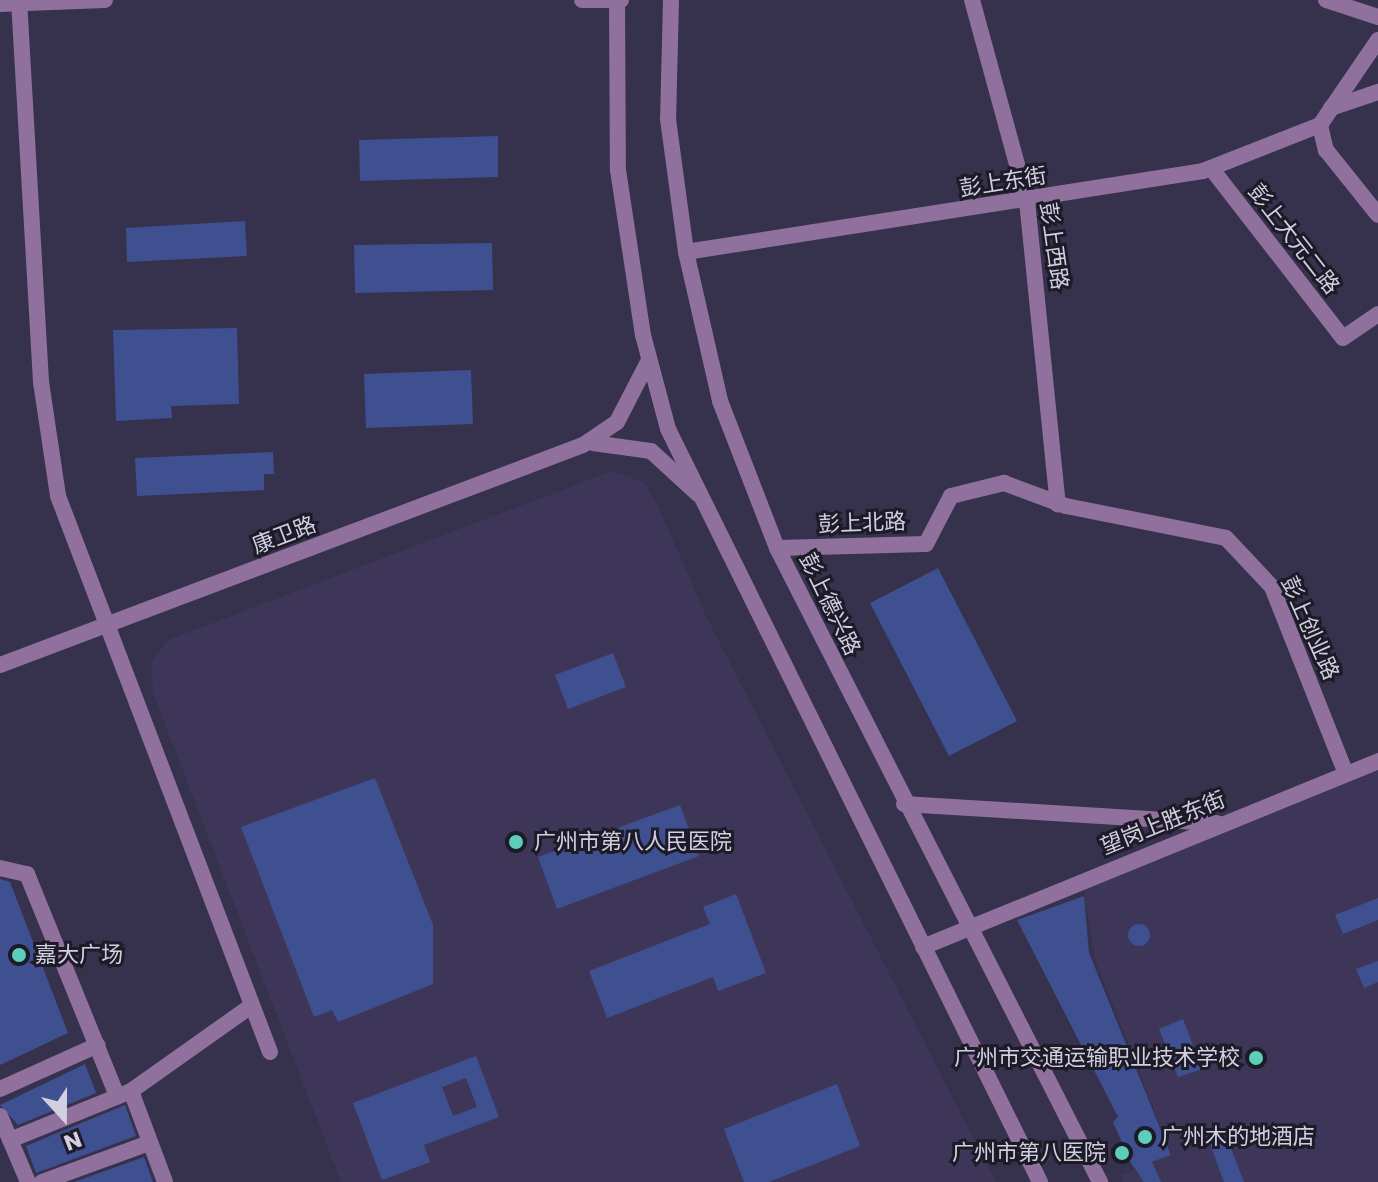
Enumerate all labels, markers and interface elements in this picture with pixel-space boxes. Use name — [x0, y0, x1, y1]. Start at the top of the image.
street label: 彭上东街 — [957, 162, 1049, 202]
street label: 彭上大元二路 — [1243, 179, 1345, 299]
street label: 彭上西路 — [1035, 201, 1073, 291]
street label: 彭上北路 — [818, 508, 906, 538]
street label: 康卫路 — [248, 511, 320, 559]
street label: 彭上德兴路 — [794, 549, 866, 659]
street label: 彭上创业路 — [1276, 572, 1344, 684]
street label: 望岗上胜东街 — [1097, 786, 1229, 860]
place label: 广州市第八人民医院 — [534, 829, 732, 855]
marker: 广州市第八人民医院 — [505, 831, 527, 853]
place label: 嘉大广场 — [35, 942, 123, 968]
marker: 嘉大广场 — [10, 946, 28, 964]
place label: 广州市交通运输职业技术学校 — [954, 1045, 1240, 1071]
marker: 广州市交通运输职业技术学校 — [1247, 1049, 1265, 1067]
north arrow — [24, 1078, 104, 1158]
text: N — [60, 1123, 86, 1158]
place label: 广州木的地酒店 — [1161, 1124, 1315, 1150]
marker: 广州木的地酒店 — [1136, 1128, 1154, 1146]
place label: 广州市第八医院 — [952, 1140, 1106, 1166]
marker: 广州市第八医院 — [1113, 1144, 1131, 1162]

